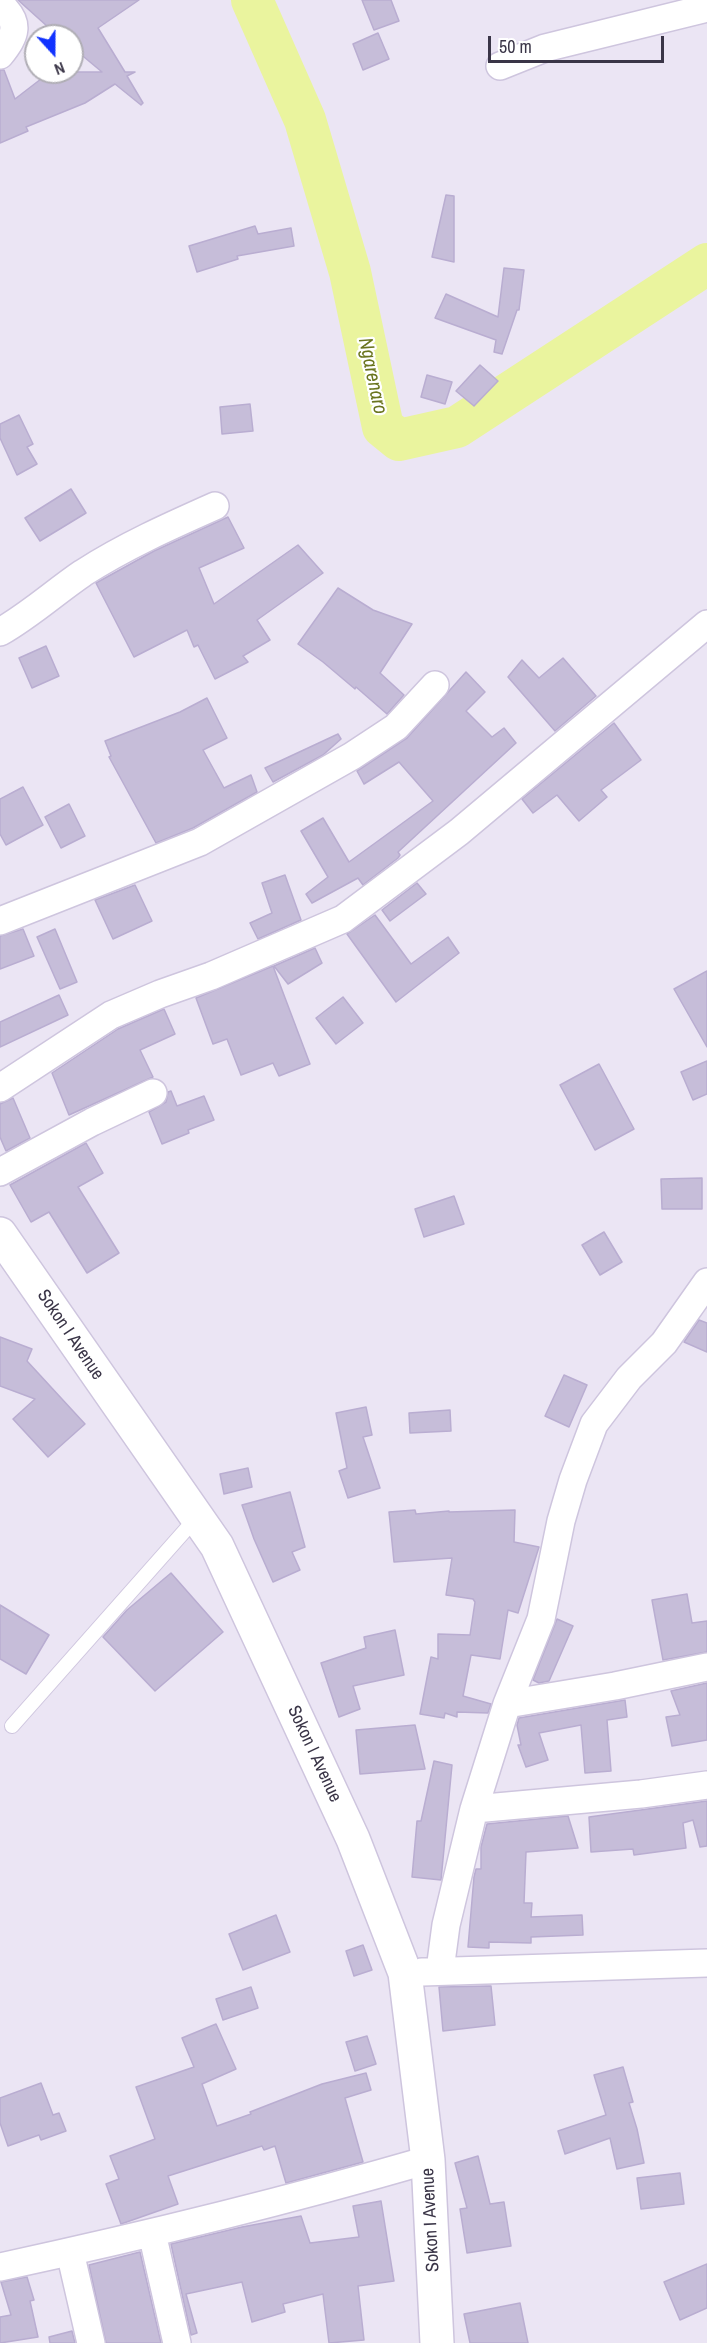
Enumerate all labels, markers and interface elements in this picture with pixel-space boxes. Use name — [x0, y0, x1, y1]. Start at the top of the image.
north arrow — [24, 24, 84, 84]
scale bar — [491, 24, 666, 62]
text: 50 m — [499, 34, 532, 59]
text: N — [51, 57, 68, 81]
water label: Ngarenaro — [352, 336, 392, 416]
street label: Sokon I Avenue — [32, 1286, 108, 1384]
street label: Sokon I Avenue — [282, 1702, 346, 1806]
street label: Sokon I Avenue — [417, 2168, 445, 2272]

